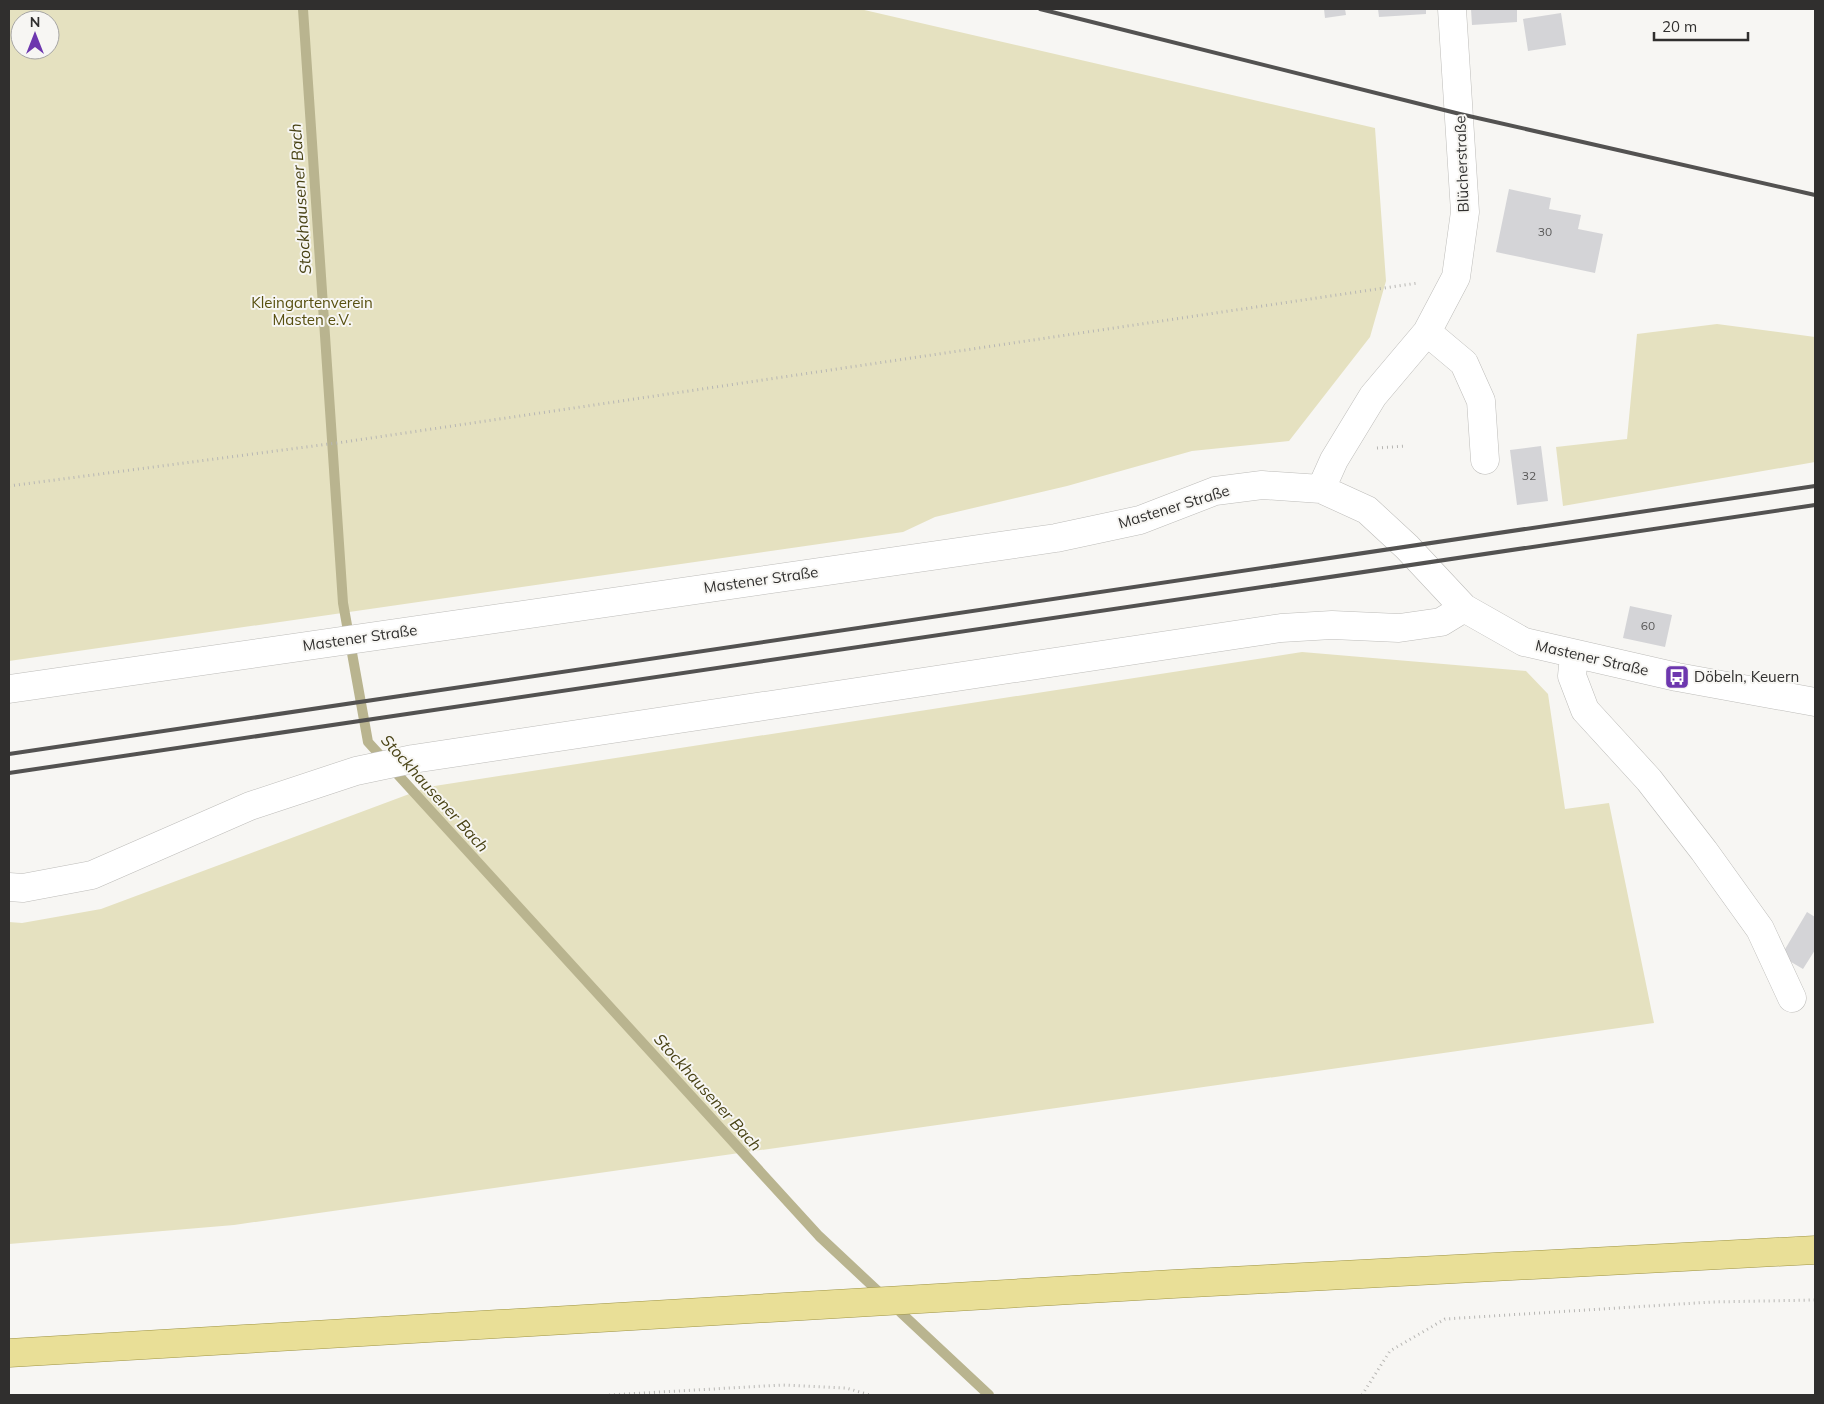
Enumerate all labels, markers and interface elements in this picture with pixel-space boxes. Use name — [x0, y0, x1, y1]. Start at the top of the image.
north arrow — [10, 10, 60, 60]
scale bar — [1654, 10, 1748, 42]
text: N — [30, 13, 40, 31]
text: 20 m — [1662, 17, 1697, 36]
street label: Blücherstraße — [1450, 115, 1473, 213]
water label: Stockhausener Bach — [285, 123, 315, 275]
house number: 30 — [1538, 224, 1552, 239]
park label: Kleingartenverein Masten e.V. — [251, 293, 373, 329]
house number: 32 — [1522, 468, 1536, 483]
street label: Mastener Straße — [1116, 481, 1232, 532]
street label: Mastener Straße — [702, 562, 819, 597]
house number: 60 — [1641, 618, 1655, 633]
street label: Mastener Straße — [301, 620, 418, 655]
street label: Mastener Straße — [1534, 635, 1651, 680]
bus stop icon: Döbeln, Keuern — [1664, 664, 1690, 690]
place label: Döbeln, Keuern — [1694, 667, 1799, 686]
water label: Stockhausener Bach — [377, 730, 493, 856]
water label: Stockhausener Bach — [650, 1029, 766, 1155]

